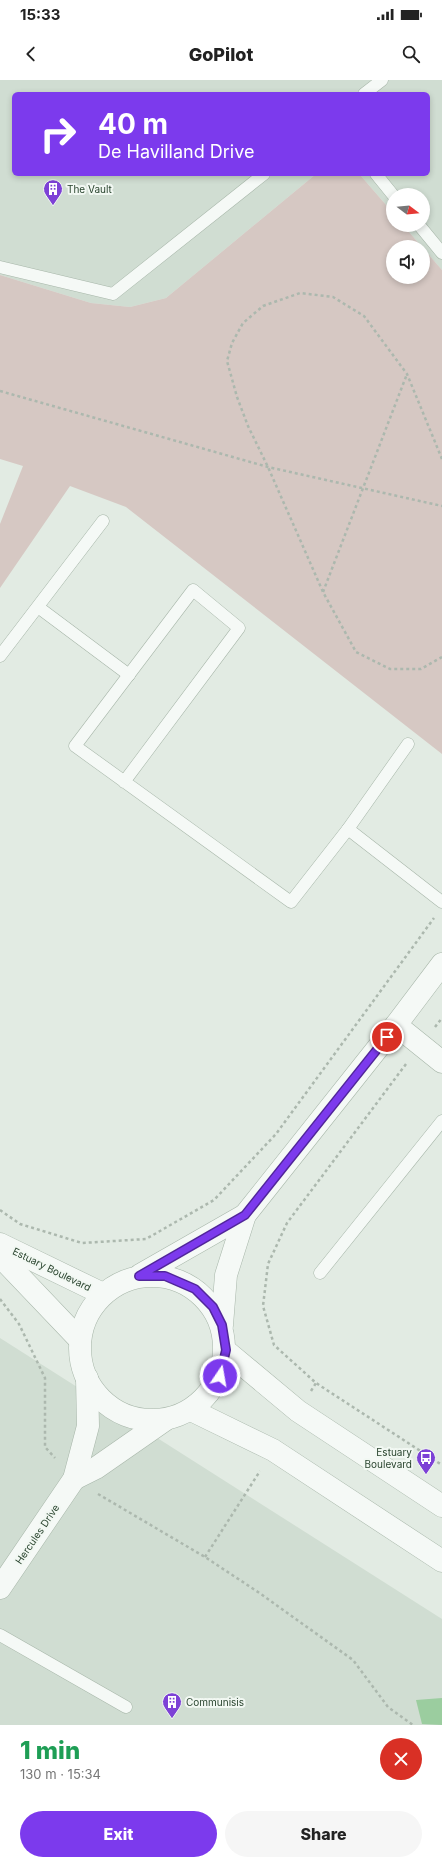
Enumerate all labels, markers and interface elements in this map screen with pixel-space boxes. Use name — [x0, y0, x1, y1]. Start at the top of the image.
text: 15:33 — [20, 5, 60, 24]
icon: back — [20, 43, 42, 65]
icon: search — [400, 43, 422, 65]
text: GoPilot — [189, 44, 253, 65]
text: 40 m — [98, 107, 168, 141]
icon: right — [32, 108, 84, 160]
text: De Havilland Drive — [98, 141, 254, 162]
building icon: The Vault — [42, 178, 64, 206]
place label: The Vault — [67, 183, 112, 195]
north arrow — [386, 188, 430, 232]
map controls — [386, 188, 430, 284]
button: sound — [386, 240, 430, 284]
pin — [370, 1020, 404, 1054]
icon: arrive — [376, 1026, 398, 1048]
street label: Estuary Boulevard — [11, 1245, 93, 1293]
position arrow — [199, 1355, 241, 1397]
place label: Estuary Boulevard — [365, 1446, 412, 1470]
bus stop icon: Estuary Boulevard — [415, 1447, 437, 1475]
street label: Hercules Drive — [13, 1502, 62, 1566]
building icon: Communisis — [161, 1691, 183, 1719]
place label: Communisis — [186, 1696, 244, 1708]
text: 1 min — [20, 1736, 80, 1765]
button: close — [380, 1738, 422, 1780]
text: 130 m · 15:34 — [20, 1766, 101, 1782]
button: Exit — [20, 1811, 217, 1857]
button: Share — [225, 1811, 422, 1857]

